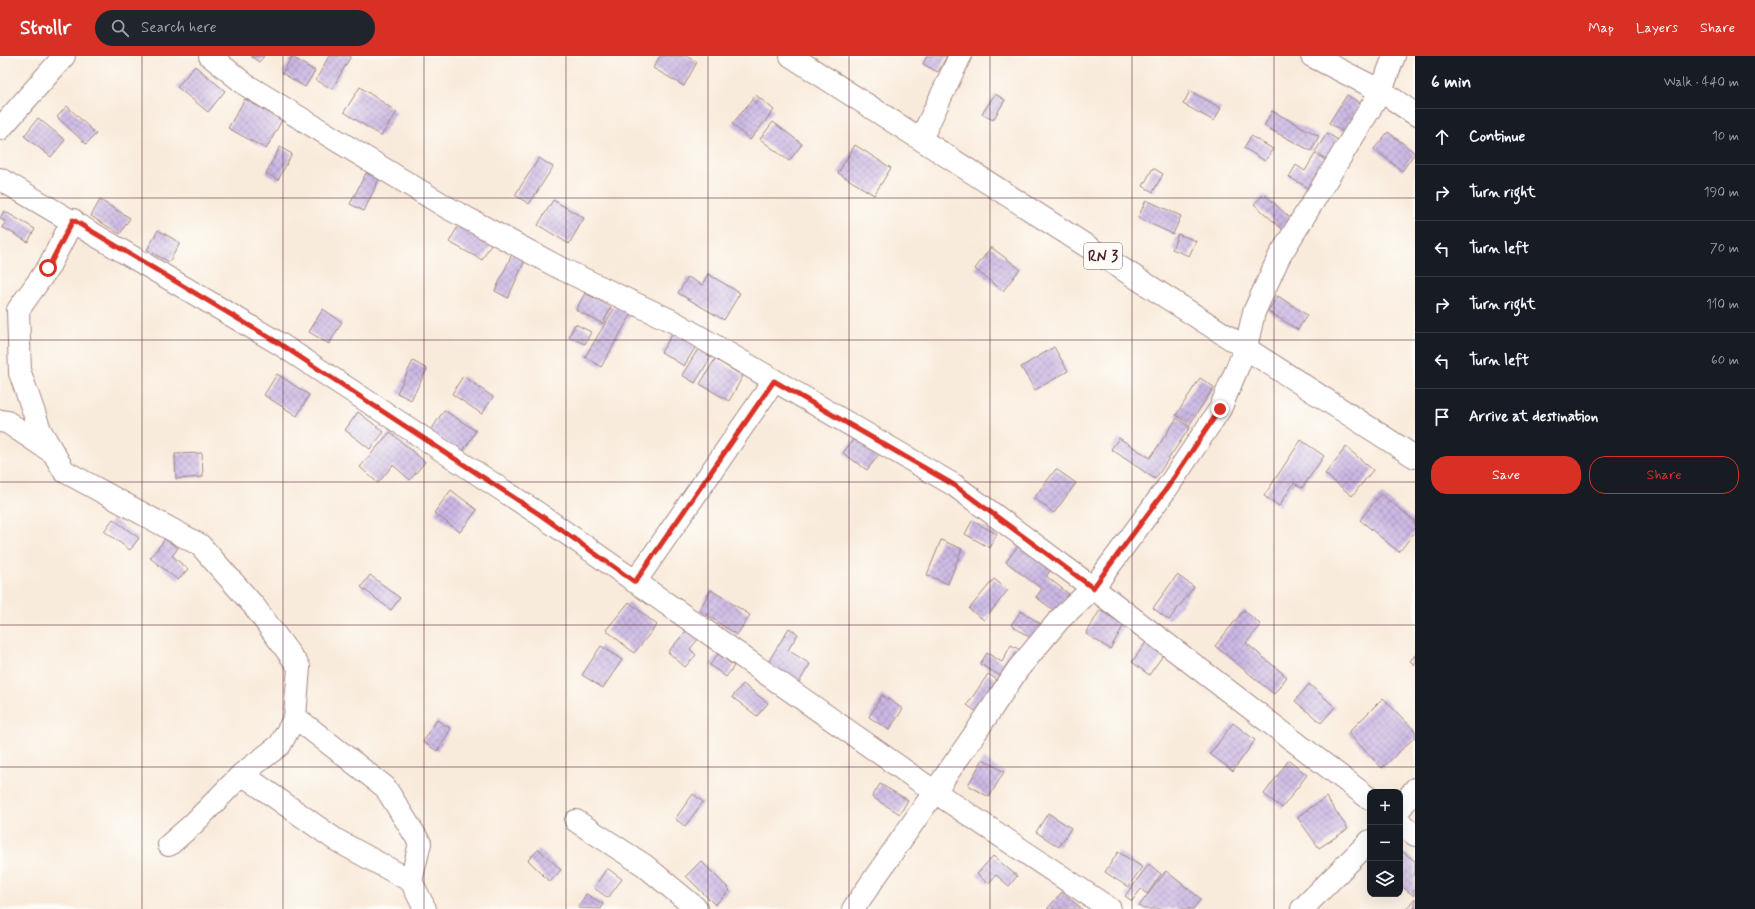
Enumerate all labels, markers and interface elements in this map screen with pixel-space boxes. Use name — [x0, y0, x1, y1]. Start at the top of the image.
search box — [95, 10, 375, 46]
text: Strollr — [20, 16, 71, 41]
icon: search — [109, 17, 131, 39]
text: Search here — [141, 18, 217, 38]
text: Map — [1588, 19, 1614, 37]
text: Layers — [1636, 19, 1678, 37]
text: Share — [1700, 19, 1735, 37]
text: 6 min — [1431, 71, 1471, 93]
text: Walk · 440 m — [1664, 74, 1739, 91]
icon: ahead — [1431, 126, 1453, 148]
text: Continue — [1469, 127, 1525, 147]
text: 10 m — [1712, 128, 1739, 145]
icon: right — [1431, 182, 1453, 204]
text: Turn right — [1469, 183, 1536, 203]
text: 190 m — [1704, 184, 1739, 201]
icon: left — [1431, 238, 1453, 260]
text: Turn left — [1469, 239, 1529, 259]
text: 70 m — [1710, 240, 1739, 257]
road number: RN 3 — [1084, 243, 1122, 269]
route start — [39, 259, 57, 277]
icon: right — [1431, 294, 1453, 316]
text: Turn right — [1469, 295, 1536, 315]
text: 110 m — [1706, 296, 1739, 313]
icon: left — [1431, 350, 1453, 372]
text: Turn left — [1469, 351, 1529, 371]
text: 60 m — [1711, 352, 1739, 369]
route end — [1211, 400, 1229, 418]
icon: arrive — [1431, 406, 1453, 428]
text: Arrive at destination — [1469, 407, 1598, 427]
button: Save — [1431, 456, 1581, 494]
button: Share — [1589, 456, 1739, 494]
map controls — [1367, 789, 1403, 897]
button: + — [1367, 789, 1403, 825]
button: − — [1367, 825, 1403, 861]
button: layers — [1367, 861, 1403, 897]

